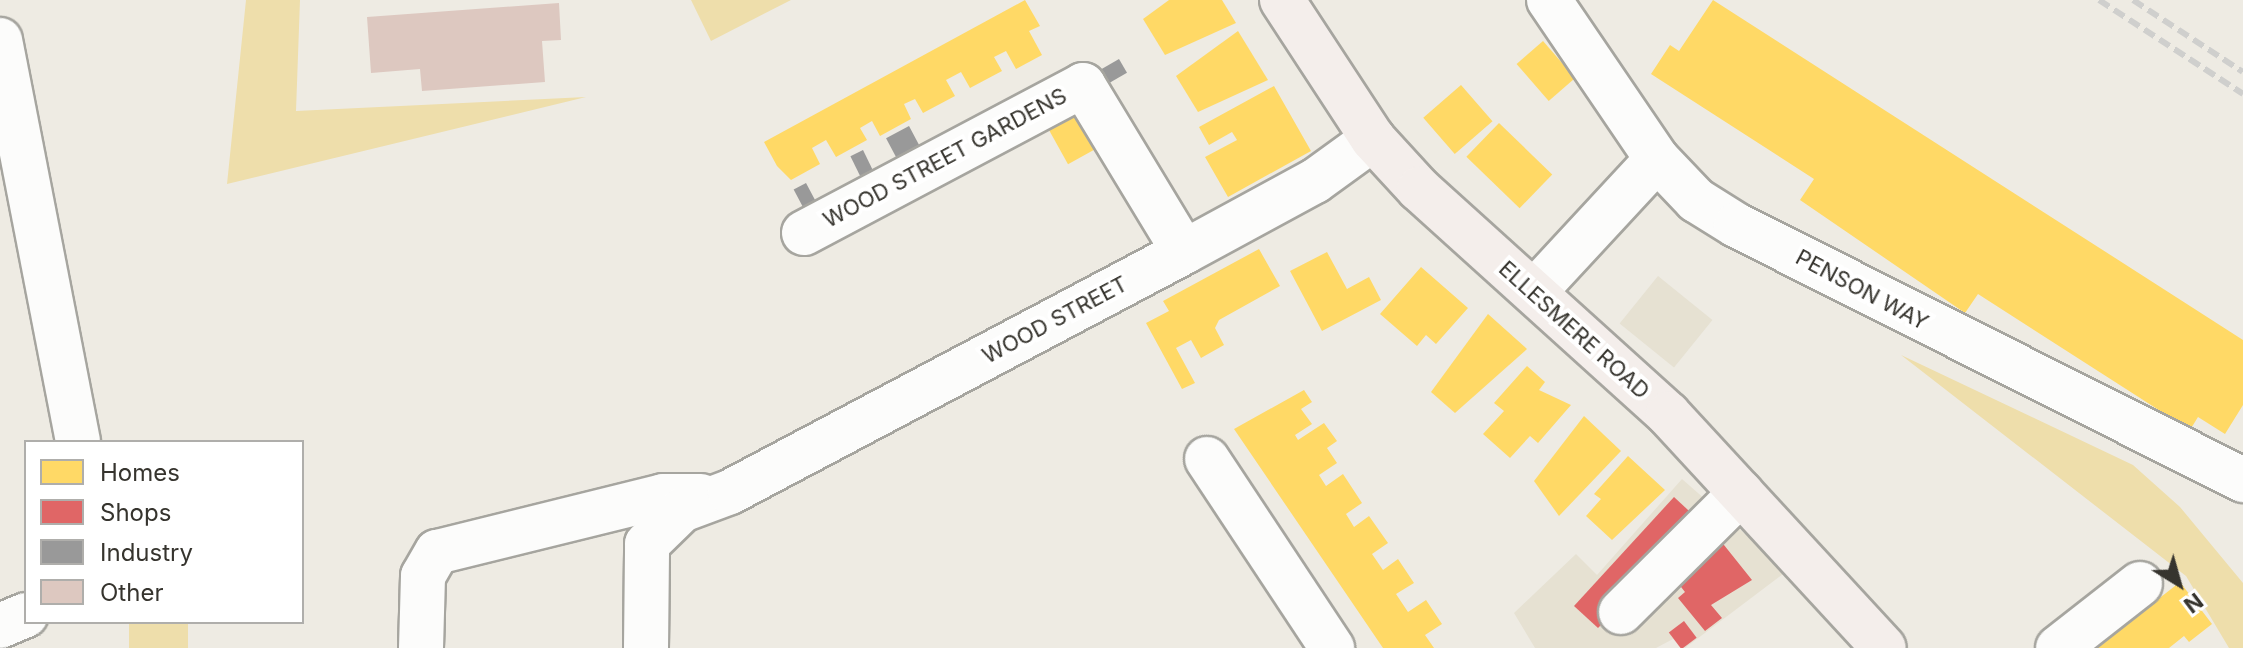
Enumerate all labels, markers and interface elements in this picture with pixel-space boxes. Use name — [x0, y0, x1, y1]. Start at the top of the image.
street label: WOOD STREET GARDENS — [819, 83, 1071, 233]
street label: PENSON WAY — [1791, 244, 1933, 336]
street label: ELLESMERE ROAD — [1493, 255, 1655, 405]
street label: WOOD STREET — [978, 271, 1132, 369]
legend — [24, 440, 304, 624]
text: Homes — [100, 458, 180, 487]
text: Shops — [100, 498, 171, 527]
text: Industry — [100, 538, 193, 567]
north arrow — [2139, 544, 2219, 624]
text: Other — [100, 578, 163, 607]
text: N — [2179, 588, 2208, 619]

